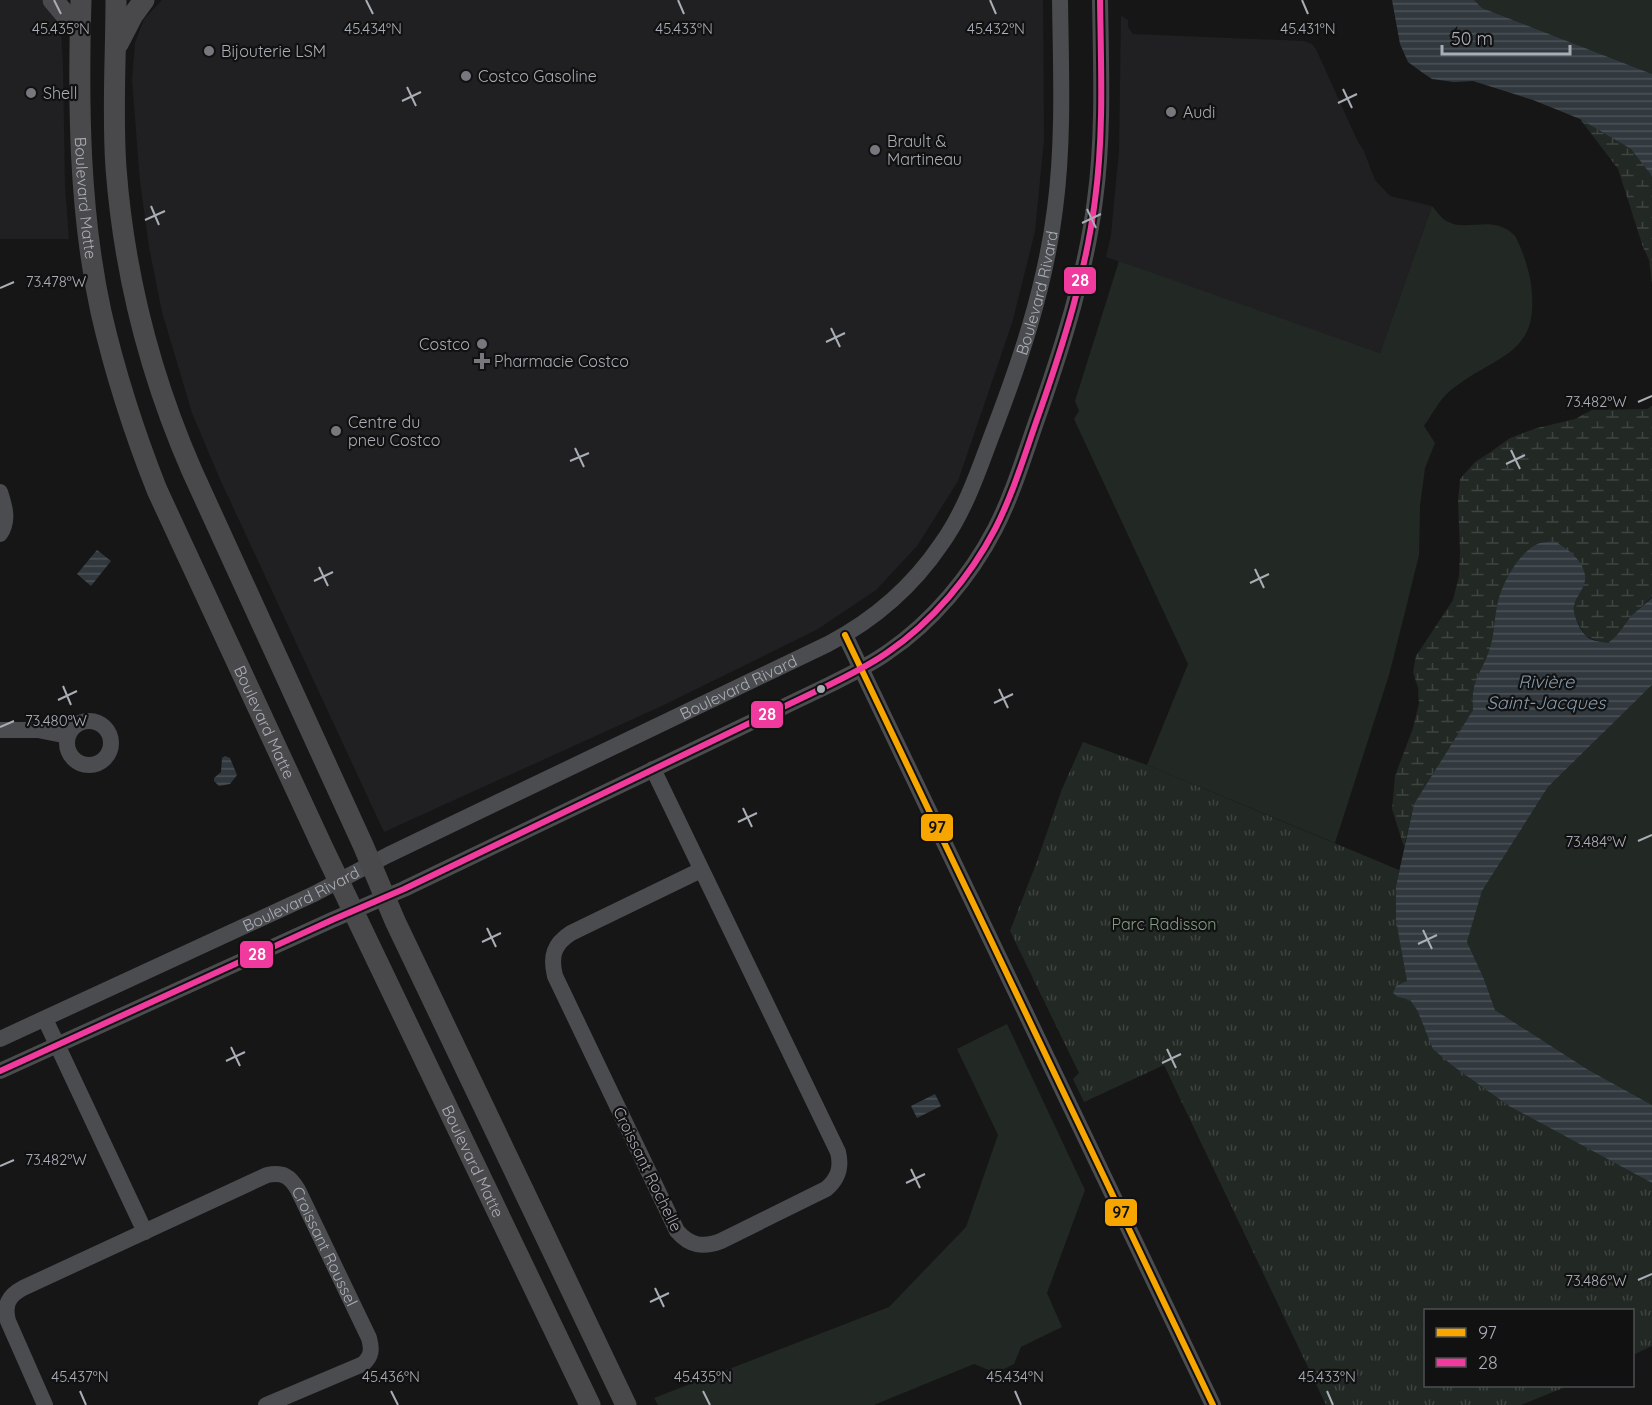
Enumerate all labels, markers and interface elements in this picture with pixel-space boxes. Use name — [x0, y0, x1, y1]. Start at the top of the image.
scale bar — [1442, 18, 1570, 56]
text: 45.435°N — [32, 19, 90, 38]
text: 45.434°N — [344, 19, 402, 38]
text: 45.433°N — [655, 19, 713, 38]
text: 45.432°N — [967, 19, 1025, 38]
text: 45.431°N — [1280, 19, 1336, 38]
text: 50 m — [1451, 27, 1493, 50]
place label: Bijouterie LSM — [221, 41, 326, 61]
marker: Bijouterie LSM — [202, 44, 216, 58]
place label: Costco Gasoline — [478, 66, 597, 86]
marker: Costco Gasoline — [459, 69, 473, 83]
place label: Shell — [43, 83, 77, 103]
marker: Shell — [24, 86, 38, 100]
place label: Audi — [1183, 102, 1215, 122]
marker: Audi — [1164, 105, 1178, 119]
place label: Brault & Martineau — [887, 131, 962, 169]
street label: Boulevard Matte — [71, 136, 101, 260]
marker: Brault & Martineau — [868, 143, 882, 157]
street label: Boulevard Rivard — [1011, 229, 1062, 358]
line badge: 28 — [1063, 266, 1097, 295]
text: 28 — [1071, 270, 1089, 290]
text: 73.478°W — [26, 272, 87, 291]
place label: Costco — [419, 334, 470, 354]
marker: Costco — [475, 337, 489, 351]
place label: Pharmacie Costco — [494, 351, 629, 371]
marker: Pharmacie Costco — [475, 354, 489, 368]
text: 73.482°W — [1565, 392, 1627, 411]
place label: Centre du pneu Costco — [348, 412, 440, 450]
marker: Centre du pneu Costco — [329, 424, 343, 438]
street label: Boulevard Rivard — [676, 650, 800, 724]
street label: Boulevard Matte — [230, 662, 299, 782]
water label: Rivière Saint-Jacques — [1487, 670, 1607, 714]
unlabelled marker — [815, 683, 827, 695]
line badge: 28 — [750, 700, 784, 729]
text: 28 — [758, 704, 776, 724]
text: 73.480°W — [25, 711, 88, 730]
line badge: 97 — [920, 813, 954, 842]
text: 97 — [928, 817, 946, 837]
text: 73.484°W — [1565, 832, 1627, 851]
street label: Boulevard Rivard — [239, 862, 363, 936]
park label: Parc Radisson — [1111, 914, 1217, 934]
line badge: 28 — [239, 940, 274, 969]
text: 28 — [248, 944, 266, 964]
street label: Boulevard Matte — [438, 1102, 509, 1221]
street label: Croissant Rochelle — [609, 1103, 687, 1235]
text: 73.482°W — [25, 1150, 87, 1169]
street label: Croissant Roussel — [288, 1183, 362, 1309]
line badge: 97 — [1104, 1198, 1138, 1227]
text: 97 — [1112, 1202, 1130, 1222]
text: 73.486°W — [1565, 1271, 1627, 1290]
legend — [1424, 1309, 1634, 1387]
text: 97 — [1478, 1321, 1497, 1344]
text: 28 — [1478, 1351, 1498, 1374]
text: 45.437°N — [51, 1367, 109, 1386]
text: 45.436°N — [362, 1367, 420, 1386]
text: 45.435°N — [674, 1367, 732, 1386]
text: 45.434°N — [986, 1367, 1044, 1386]
text: 45.433°N — [1298, 1367, 1356, 1386]

